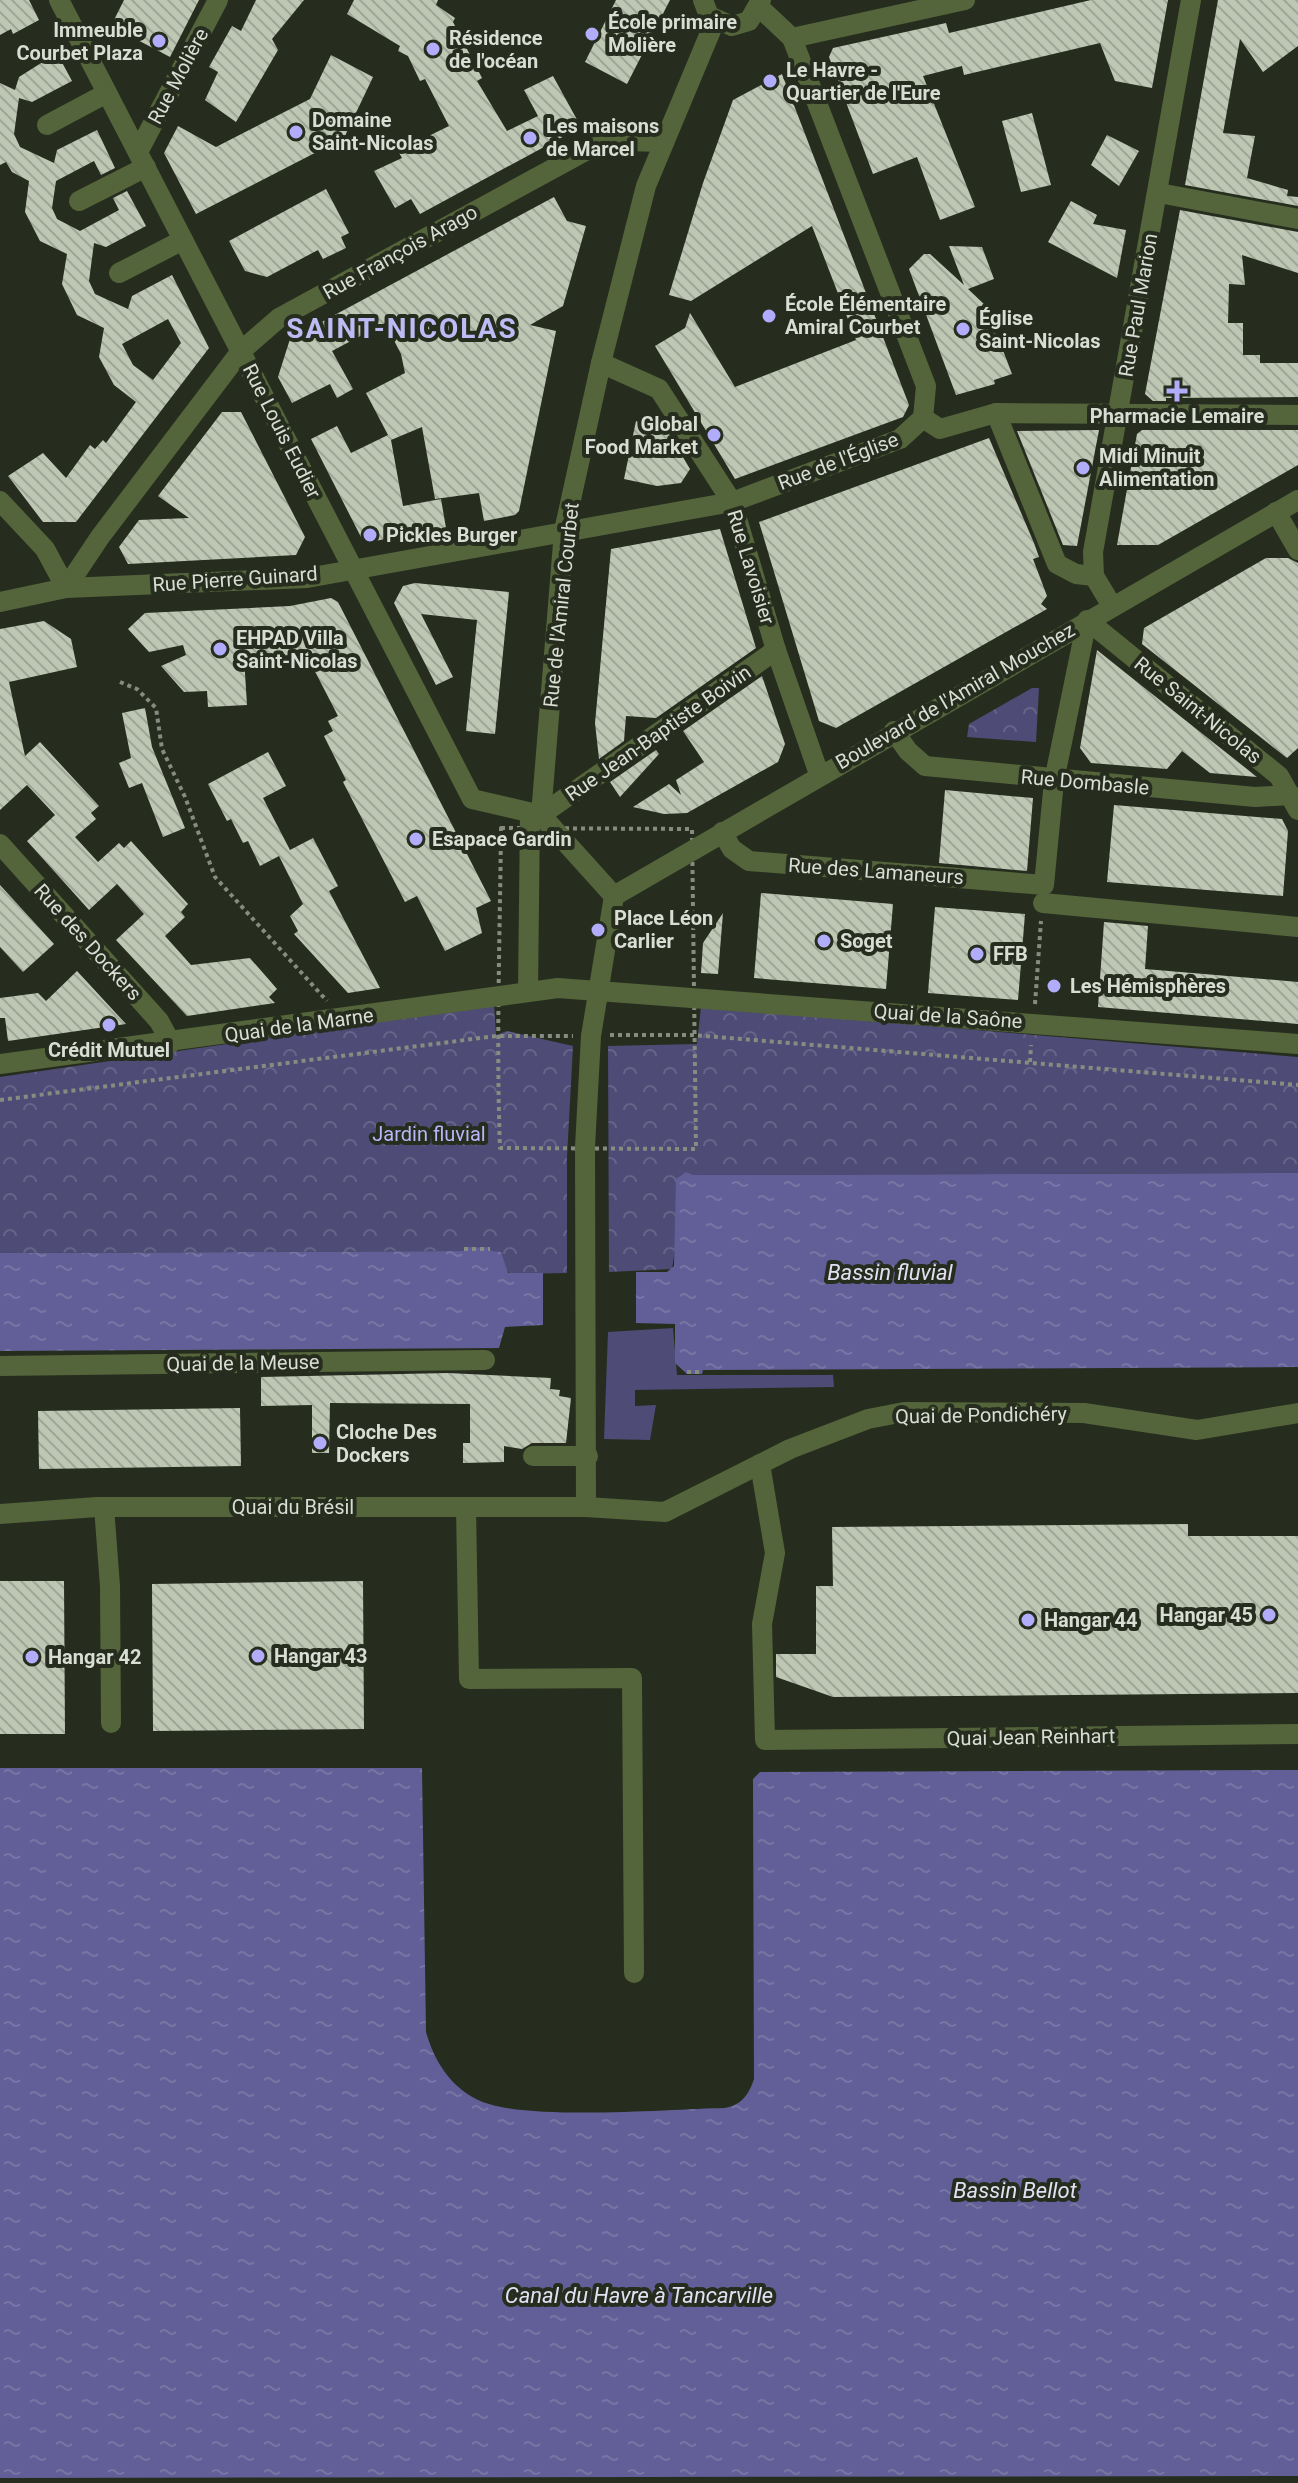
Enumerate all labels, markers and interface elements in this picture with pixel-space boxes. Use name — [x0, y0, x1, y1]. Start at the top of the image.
place label: École primaire Molière — [608, 10, 737, 57]
place label: Immeuble Courbet Plaza — [17, 18, 143, 65]
street label: Rue Molière — [143, 24, 213, 128]
marker: École primaire Molière — [583, 25, 601, 43]
place label: Résidence de l'océan — [449, 26, 543, 73]
marker: Immeuble Courbet Plaza — [150, 32, 168, 50]
marker: Résidence de l'océan — [424, 40, 442, 58]
place label: Le Havre - Quartier de l'Eure — [786, 58, 941, 105]
marker: Le Havre - Quartier de l'Eure — [761, 72, 779, 90]
place label: Domaine Saint-Nicolas — [312, 108, 434, 155]
place label: Les maisons de Marcel — [546, 114, 659, 161]
marker: Domaine Saint-Nicolas — [287, 123, 305, 141]
marker: Les maisons de Marcel — [521, 129, 539, 147]
street label: Rue François Arago — [319, 200, 481, 304]
street label: Rue Paul Marion — [1114, 231, 1162, 379]
place label: École Élémentaire Amiral Courbet — [785, 292, 946, 339]
place label: Église Saint-Nicolas — [979, 306, 1101, 353]
marker: École Élémentaire Amiral Courbet — [760, 307, 778, 325]
district label: SAINT-NICOLAS — [286, 312, 518, 345]
marker: Église Saint-Nicolas — [954, 320, 972, 338]
street label: Rue Louis Eudier — [238, 360, 326, 503]
marker: Pharmacie Lemaire — [1168, 382, 1186, 400]
place label: Pharmacie Lemaire — [1090, 404, 1264, 428]
place label: Global Food Market — [585, 412, 698, 459]
marker: Global Food Market — [705, 426, 723, 444]
street label: Rue de l'Église — [774, 427, 902, 495]
place label: Midi Minuit Alimentation — [1099, 444, 1214, 491]
marker: Midi Minuit Alimentation — [1074, 459, 1092, 477]
street label: Rue de l'Amiral Courbet — [538, 501, 584, 709]
street label: Rue Lavoisier — [722, 507, 780, 628]
place label: Pickles Burger — [386, 523, 518, 547]
marker: Pickles Burger — [361, 526, 379, 544]
street label: Rue Pierre Guinard — [152, 561, 318, 597]
street label: Boulevard de l'Amiral Mouchez — [831, 618, 1079, 774]
place label: EHPAD Villa Saint-Nicolas — [236, 626, 358, 673]
marker: EHPAD Villa Saint-Nicolas — [211, 640, 229, 658]
street label: Rue Saint-Nicolas — [1130, 651, 1266, 769]
street label: Rue Jean-Baptiste Boivin — [561, 660, 755, 806]
street label: Rue Dombasle — [1020, 764, 1150, 800]
place label: Esapace Gardin — [432, 827, 572, 851]
marker: Esapace Gardin — [407, 830, 425, 848]
street label: Rue des Lamaneurs — [787, 853, 965, 889]
street label: Rue des Dockers — [29, 879, 147, 1005]
place label: Place Léon Carlier — [614, 906, 713, 953]
marker: Place Léon Carlier — [589, 921, 607, 939]
place label: Soget — [840, 929, 893, 953]
marker: Soget — [815, 932, 833, 950]
place label: FFB — [993, 942, 1028, 966]
marker: FFB — [968, 945, 986, 963]
place label: Les Hémisphères — [1070, 974, 1226, 998]
marker: Les Hémisphères — [1045, 977, 1063, 995]
street label: Quai de la Saône — [873, 999, 1023, 1033]
street label: Quai de la Marne — [223, 1003, 375, 1047]
marker: Crédit Mutuel — [100, 1016, 118, 1034]
place label: Crédit Mutuel — [48, 1038, 170, 1062]
park label: Jardin fluvial — [372, 1122, 486, 1146]
water label: Bassin fluvial — [827, 1260, 954, 1285]
street label: Quai de la Meuse — [166, 1350, 320, 1376]
street label: Quai de Pondichéry — [895, 1401, 1068, 1428]
place label: Cloche Des Dockers — [336, 1420, 437, 1467]
marker: Cloche Des Dockers — [311, 1434, 329, 1452]
street label: Quai du Brésil — [232, 1495, 354, 1519]
place label: Hangar 45 — [1160, 1603, 1253, 1627]
marker: Hangar 45 — [1260, 1606, 1278, 1624]
place label: Hangar 44 — [1044, 1608, 1137, 1632]
marker: Hangar 44 — [1019, 1611, 1037, 1629]
place label: Hangar 43 — [274, 1644, 367, 1668]
place label: Hangar 42 — [48, 1645, 141, 1669]
marker: Hangar 43 — [249, 1647, 267, 1665]
marker: Hangar 42 — [23, 1648, 41, 1666]
street label: Quai Jean Reinhart — [947, 1724, 1115, 1750]
water label: Bassin Bellot — [953, 2178, 1078, 2203]
water label: Canal du Havre à Tancarville — [505, 2283, 773, 2308]

